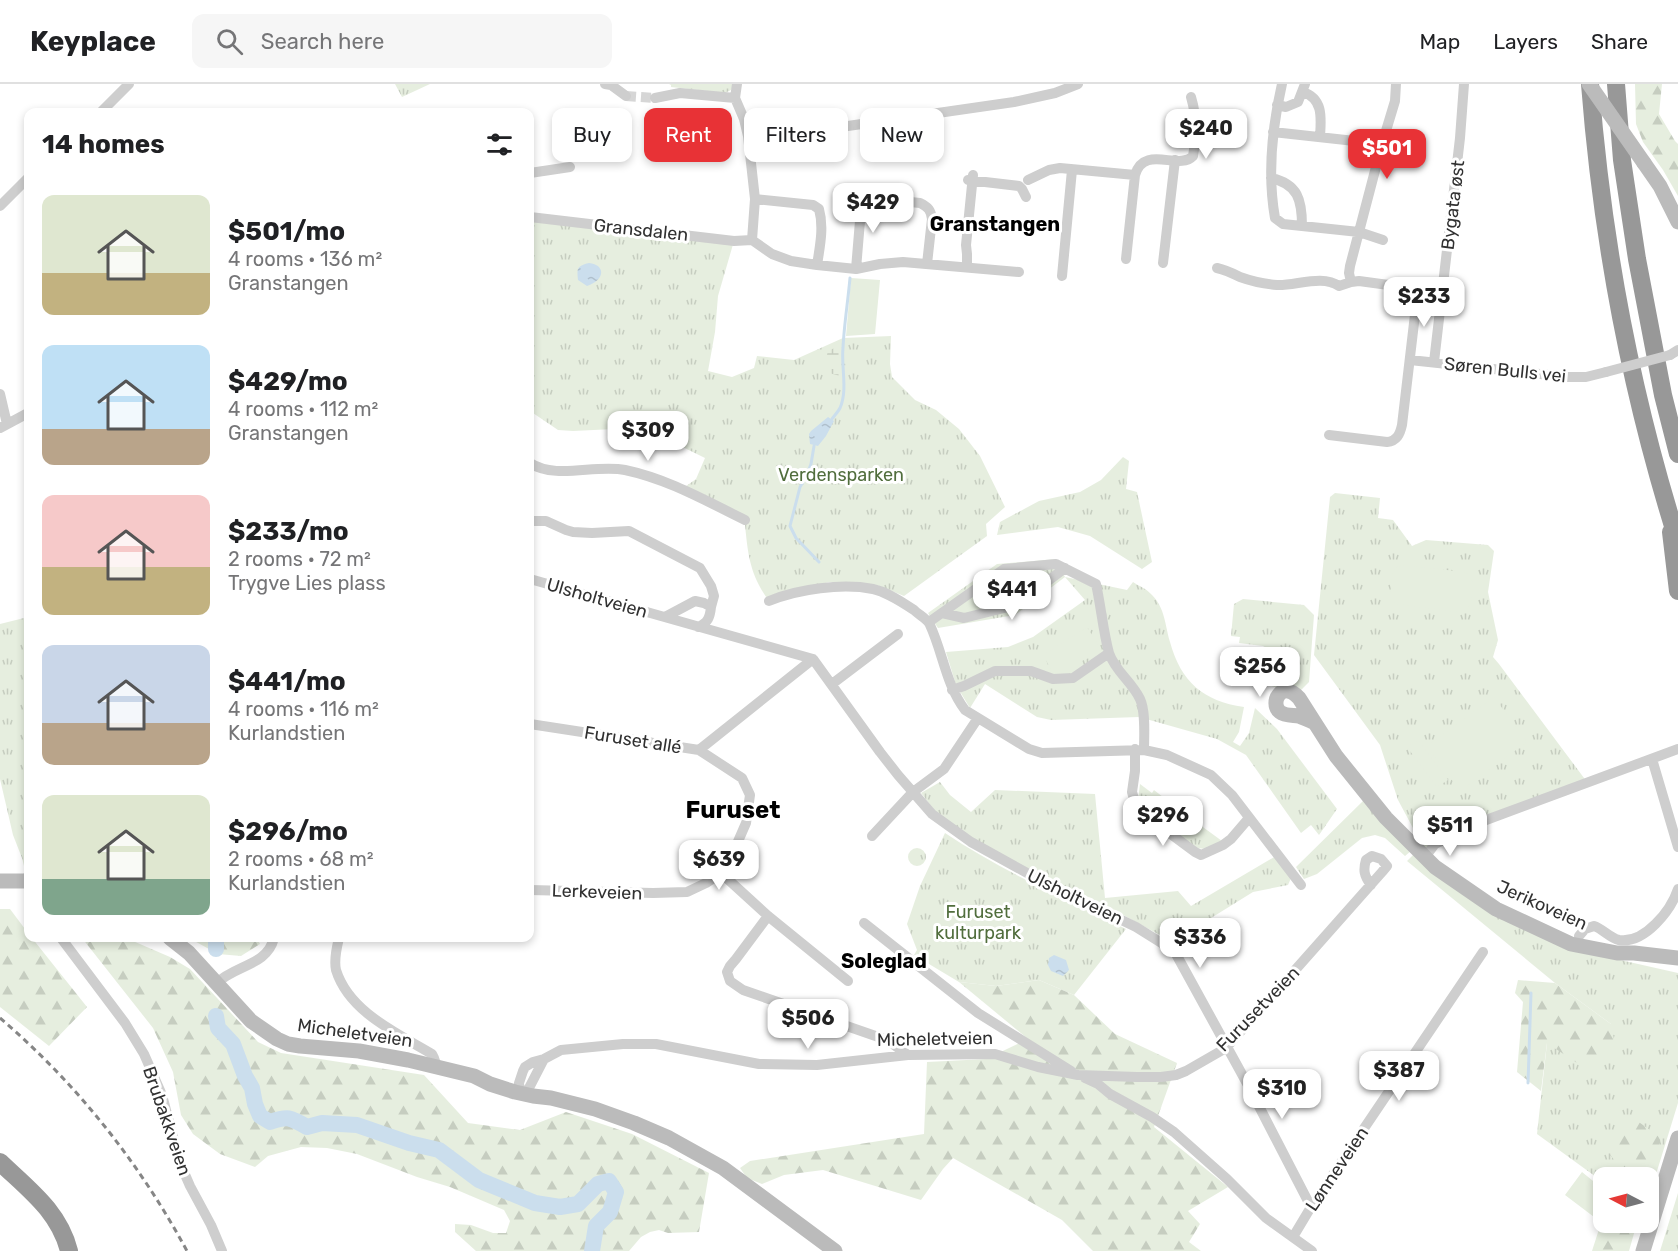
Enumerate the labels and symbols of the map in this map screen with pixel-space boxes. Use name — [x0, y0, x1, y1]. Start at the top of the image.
pin: $240 — [1170, 109, 1242, 160]
pin: $501 — [1351, 129, 1423, 180]
street label: Bygata øst — [1437, 159, 1469, 251]
pin: $429 — [837, 183, 909, 234]
district label: Granstangen — [930, 212, 1060, 236]
street label: Gransdalen — [593, 214, 689, 246]
pin: $233 — [1388, 277, 1460, 328]
street label: Søren Bulls vei — [1443, 353, 1567, 387]
pin: $309 — [612, 411, 684, 462]
park label: Verdensparken — [778, 464, 904, 486]
pin: $441 — [976, 570, 1048, 621]
street label: Ulsholtveien — [544, 573, 650, 623]
pin: $256 — [1224, 647, 1296, 698]
street label: Furuset allé — [583, 721, 683, 759]
district label: Furuset — [685, 796, 781, 824]
pin: $296 — [1127, 796, 1199, 847]
pin: $511 — [1414, 806, 1486, 857]
pin: $639 — [683, 840, 755, 891]
street label: Ulsholtveien — [1023, 864, 1127, 930]
street label: Jerikoveien — [1493, 875, 1591, 935]
street label: Lerkeveien — [551, 879, 643, 905]
park label: Furuset kulturpark — [935, 901, 1022, 944]
pin: $336 — [1164, 918, 1236, 969]
district label: Soleglad — [841, 949, 927, 973]
street label: Furusetveien — [1212, 962, 1304, 1056]
pin: $506 — [772, 999, 844, 1050]
street label: Micheletveien — [296, 1014, 414, 1052]
street label: Micheletveien — [877, 1027, 993, 1051]
pin: $387 — [1363, 1051, 1435, 1102]
street label: Brubakkveien — [138, 1064, 196, 1178]
pin: $310 — [1246, 1069, 1318, 1120]
street label: Lønneveien — [1301, 1123, 1373, 1215]
north arrow — [1593, 1167, 1659, 1233]

